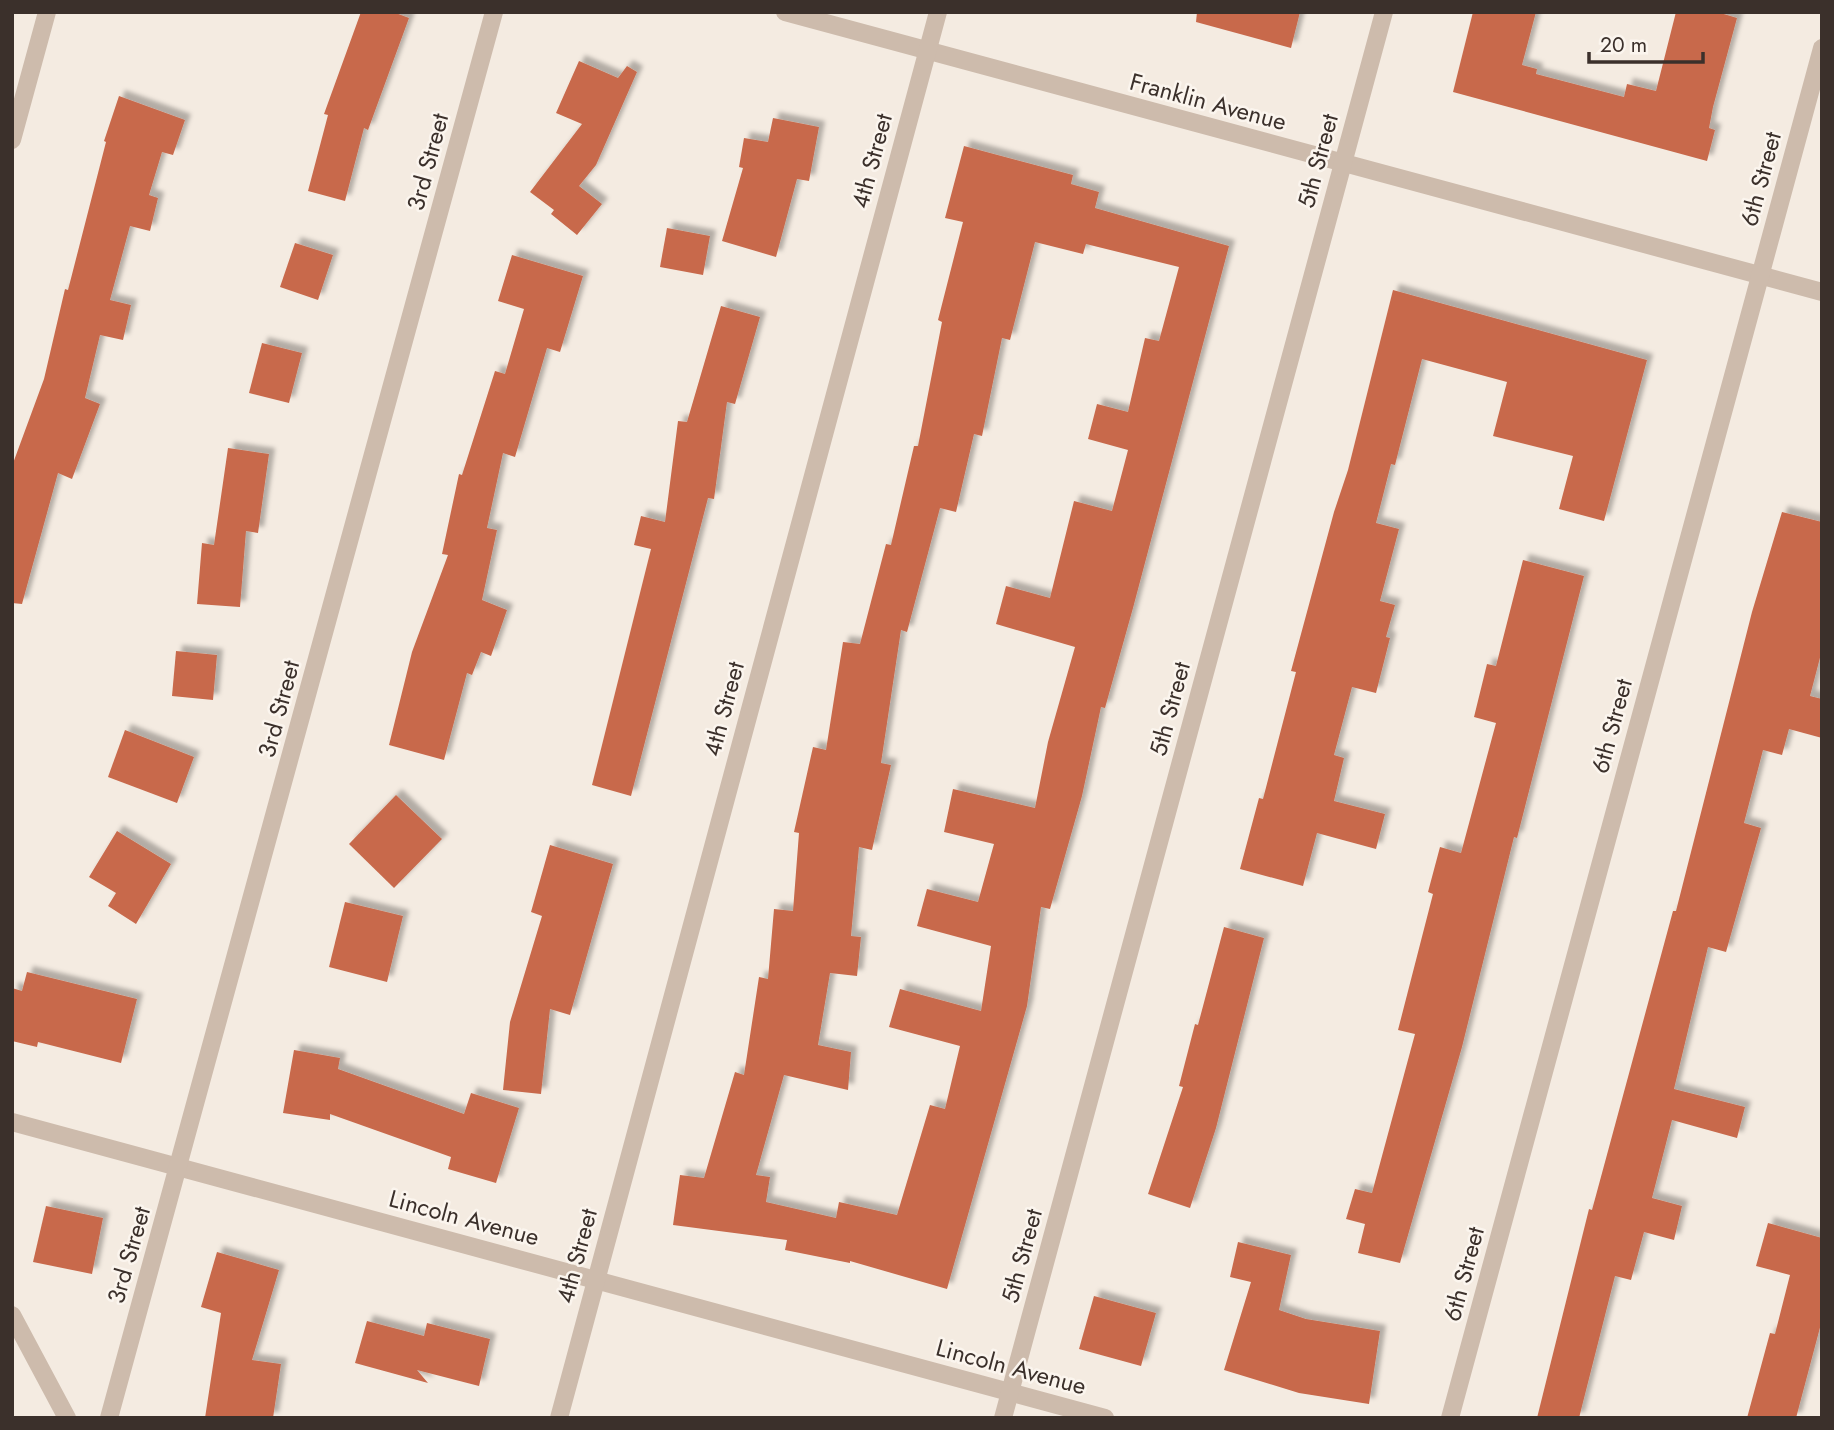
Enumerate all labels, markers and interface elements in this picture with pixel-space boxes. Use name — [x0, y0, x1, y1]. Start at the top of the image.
scale bar — [1589, 21, 1703, 65]
text: 20 m — [1600, 30, 1647, 60]
street label: Franklin Avenue — [1126, 64, 1290, 139]
street label: 3rd Street — [398, 109, 457, 214]
street label: 4th Street — [842, 109, 901, 212]
street label: 5th Street — [1288, 110, 1347, 212]
street label: 6th Street — [1731, 127, 1790, 230]
street label: 3rd Street — [249, 656, 308, 761]
street label: 4th Street — [694, 657, 753, 760]
street label: 5th Street — [1140, 658, 1199, 760]
street label: 6th Street — [1582, 674, 1641, 777]
street label: Lincoln Avenue — [385, 1181, 543, 1254]
street label: 3rd Street — [98, 1202, 159, 1308]
street label: 4th Street — [547, 1204, 606, 1307]
street label: 5th Street — [992, 1205, 1051, 1307]
street label: 6th Street — [1434, 1222, 1493, 1325]
street label: Lincoln Avenue — [932, 1330, 1090, 1403]

